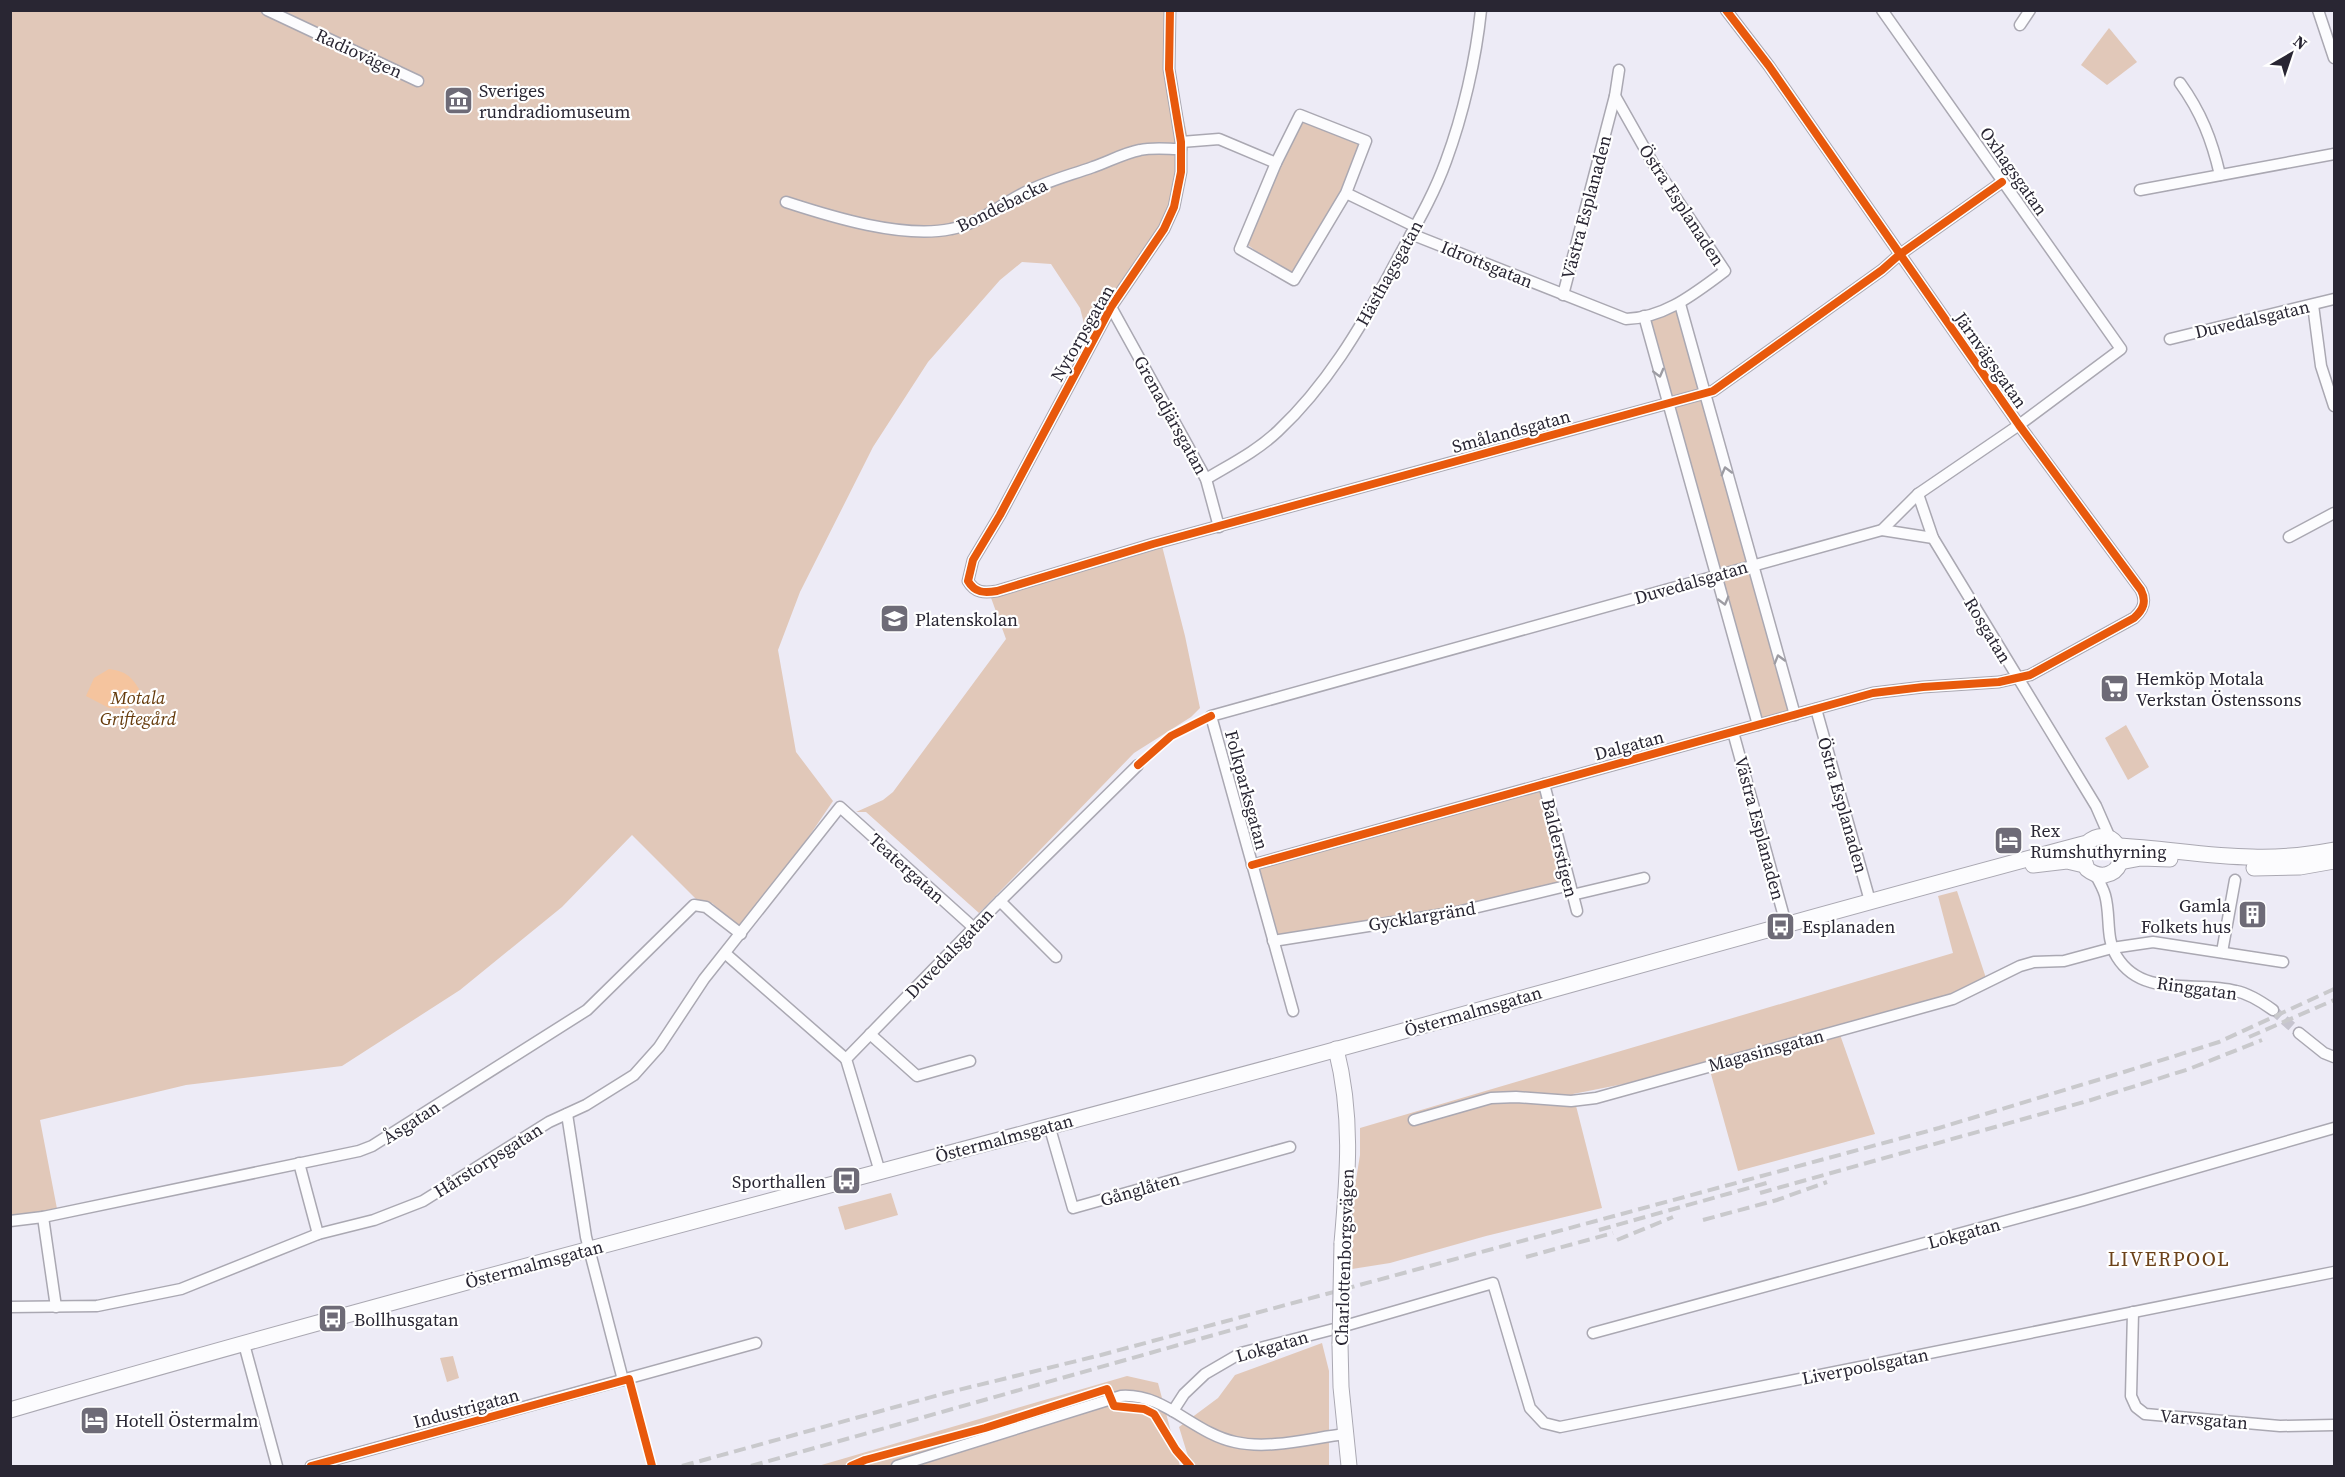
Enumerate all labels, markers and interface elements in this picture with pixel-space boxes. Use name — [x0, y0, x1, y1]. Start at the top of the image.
street label: Radiovägen — [311, 22, 407, 84]
north arrow — [2261, 24, 2321, 84]
text: N — [2289, 30, 2312, 55]
place label: Sveriges rundradiomuseum — [479, 78, 631, 124]
museum icon: Sveriges rundradiomuseum — [442, 84, 474, 116]
street label: Oxhagsgatan — [1974, 122, 2054, 220]
street label: Västra Esplanaden — [1555, 132, 1617, 282]
street label: Östra Esplanaden — [1633, 139, 1731, 271]
street label: Bondebacka — [952, 172, 1052, 238]
street label: Hästhagsgatan — [1350, 215, 1428, 330]
street label: Idrottsgatan — [1437, 234, 1537, 294]
street label: Nytorpsgatan — [1044, 280, 1120, 386]
street label: Duvedalsgatan — [2192, 294, 2312, 344]
street label: Järnvägsgatan — [1948, 306, 2033, 413]
street label: Grenadjärsgatan — [1128, 351, 1214, 479]
one-way arrow — [1652, 368, 1665, 378]
street label: Smålandsgatan — [1449, 403, 1573, 459]
one-way arrow — [1721, 466, 1733, 477]
street label: Duvedalsgatan — [1631, 554, 1751, 610]
street label: Rosgatan — [1958, 592, 2018, 668]
one-way arrow — [1716, 596, 1729, 606]
school or university icon: Platenskolan — [878, 603, 910, 635]
place label: Platenskolan — [915, 607, 1018, 632]
one-way arrow — [1774, 654, 1786, 665]
place label: Hemköp Motala Verkstan Östenssons — [2136, 666, 2302, 712]
supermarket icon: Hemköp Motala Verkstan Östenssons — [2099, 672, 2131, 704]
park label: Motala Griftegård — [100, 685, 177, 731]
street label: Dalgatan — [1591, 724, 1667, 766]
street label: Folkparksgatan — [1219, 727, 1275, 853]
street label: Östra Esplanaden — [1812, 734, 1874, 876]
street label: Västra Esplanaden — [1729, 753, 1791, 903]
street label: Balderstigen — [1536, 796, 1584, 900]
place label: Rex Rumshuthyrning — [2030, 818, 2167, 864]
hotel icon: Rex Rumshuthyrning — [1993, 824, 2025, 856]
street label: Teatergatan — [864, 827, 950, 909]
place label: Gamla Folkets hus — [2141, 893, 2232, 939]
street label: Gycklargränd — [1367, 895, 1477, 937]
building icon: Gamla Folkets hus — [2236, 899, 2268, 931]
street label: Duvedalsgatan — [899, 902, 999, 1004]
bus stop icon: Esplanaden — [1765, 910, 1797, 942]
place label: Esplanaden — [1802, 914, 1896, 939]
street label: Ringgatan — [2155, 970, 2239, 1006]
street label: Östermalmsgatan — [1401, 979, 1545, 1043]
street label: Magasinsgatan — [1705, 1023, 1827, 1077]
street label: Åsgatan — [377, 1094, 445, 1150]
street label: Östermalmsgatan — [932, 1108, 1076, 1168]
street label: Hårstorpsgatan — [429, 1117, 547, 1203]
bus stop icon: Sporthallen — [831, 1165, 863, 1197]
street label: Gånglåten — [1097, 1166, 1183, 1212]
street label: Charlottenborgsvägen — [1328, 1168, 1360, 1346]
place label: Sporthallen — [732, 1169, 826, 1194]
street label: Lokgatan — [1925, 1211, 2003, 1255]
street label: Östermalmsgatan — [462, 1234, 606, 1294]
district label: LIVERPOOL — [2108, 1245, 2230, 1273]
bus stop icon: Bollhusgatan — [317, 1303, 349, 1335]
place label: Bollhusgatan — [354, 1307, 459, 1332]
street label: Lokgatan — [1233, 1324, 1311, 1368]
street label: Liverpoolsgatan — [1800, 1341, 1931, 1391]
street label: Industrigatan — [410, 1382, 522, 1434]
street label: Varvsgatan — [2159, 1403, 2249, 1435]
hotel icon: Hotell Östermalm — [78, 1404, 110, 1436]
place label: Hotell Östermalm — [115, 1408, 258, 1433]

